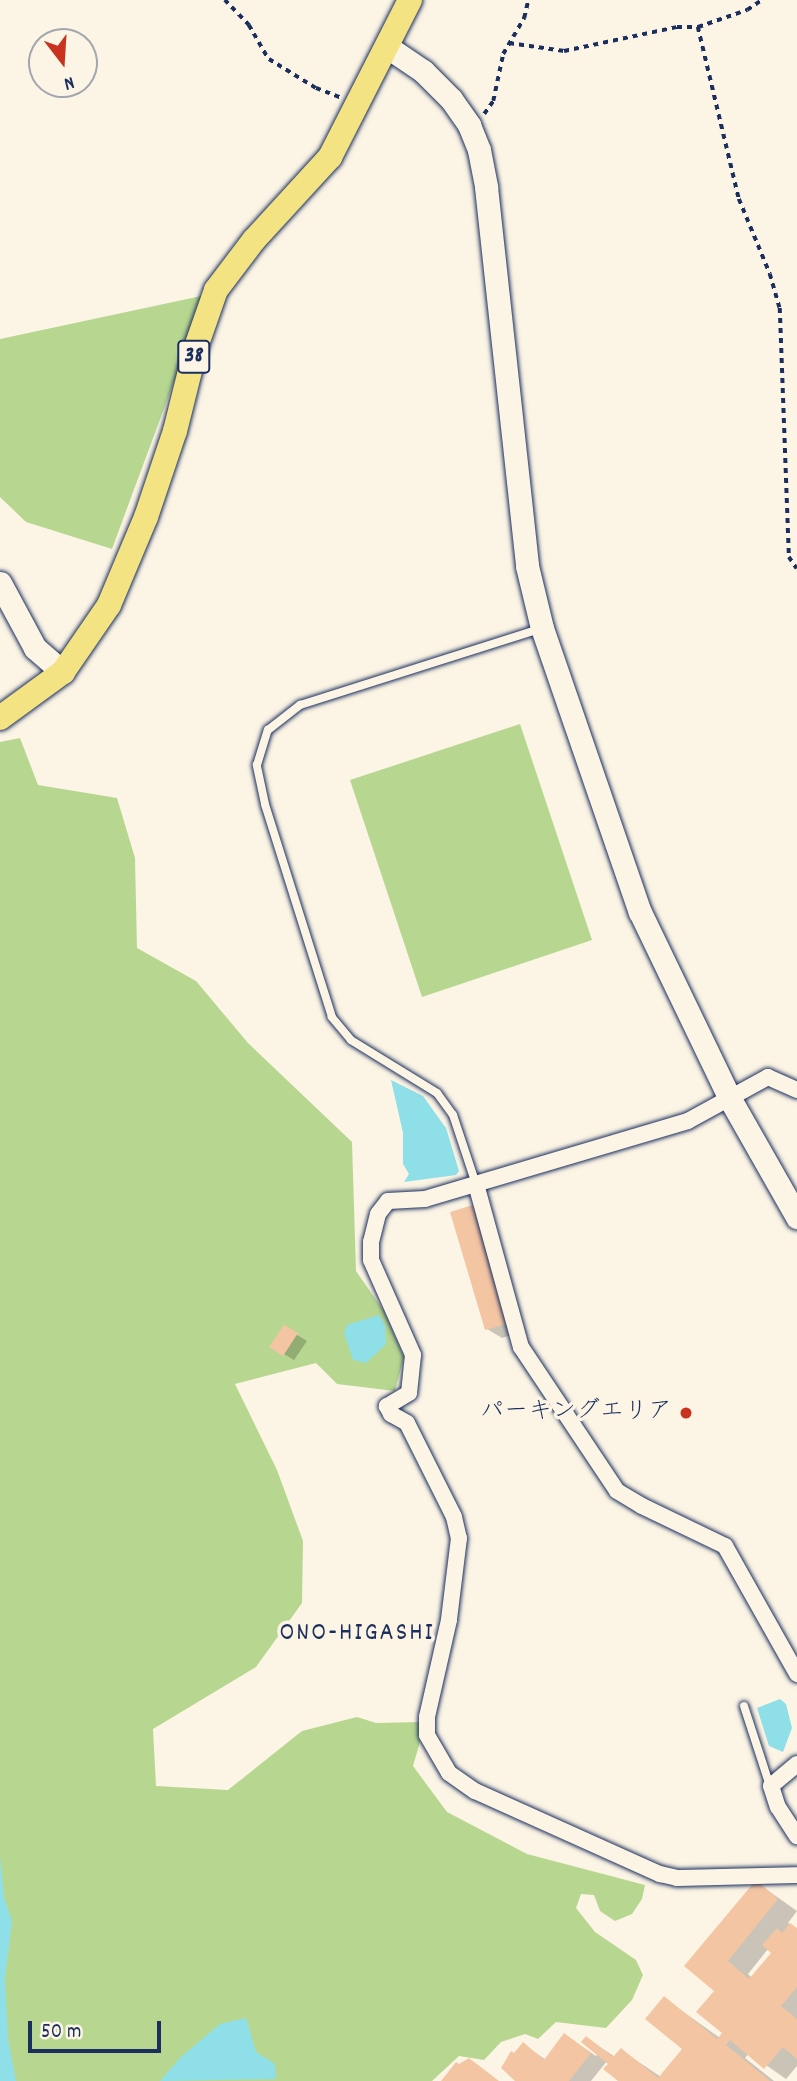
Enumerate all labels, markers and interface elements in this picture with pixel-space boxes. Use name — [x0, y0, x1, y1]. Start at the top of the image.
north arrow — [28, 28, 98, 98]
text: N — [60, 67, 77, 96]
road number: 38 — [176, 338, 212, 376]
place label: パーキングエリア — [480, 1399, 672, 1427]
marker: パーキングエリア — [678, 1405, 694, 1421]
district label: ONO-HIGASHI — [281, 1618, 433, 1650]
scale bar — [32, 2008, 164, 2052]
text: 50 m — [41, 2018, 81, 2048]

